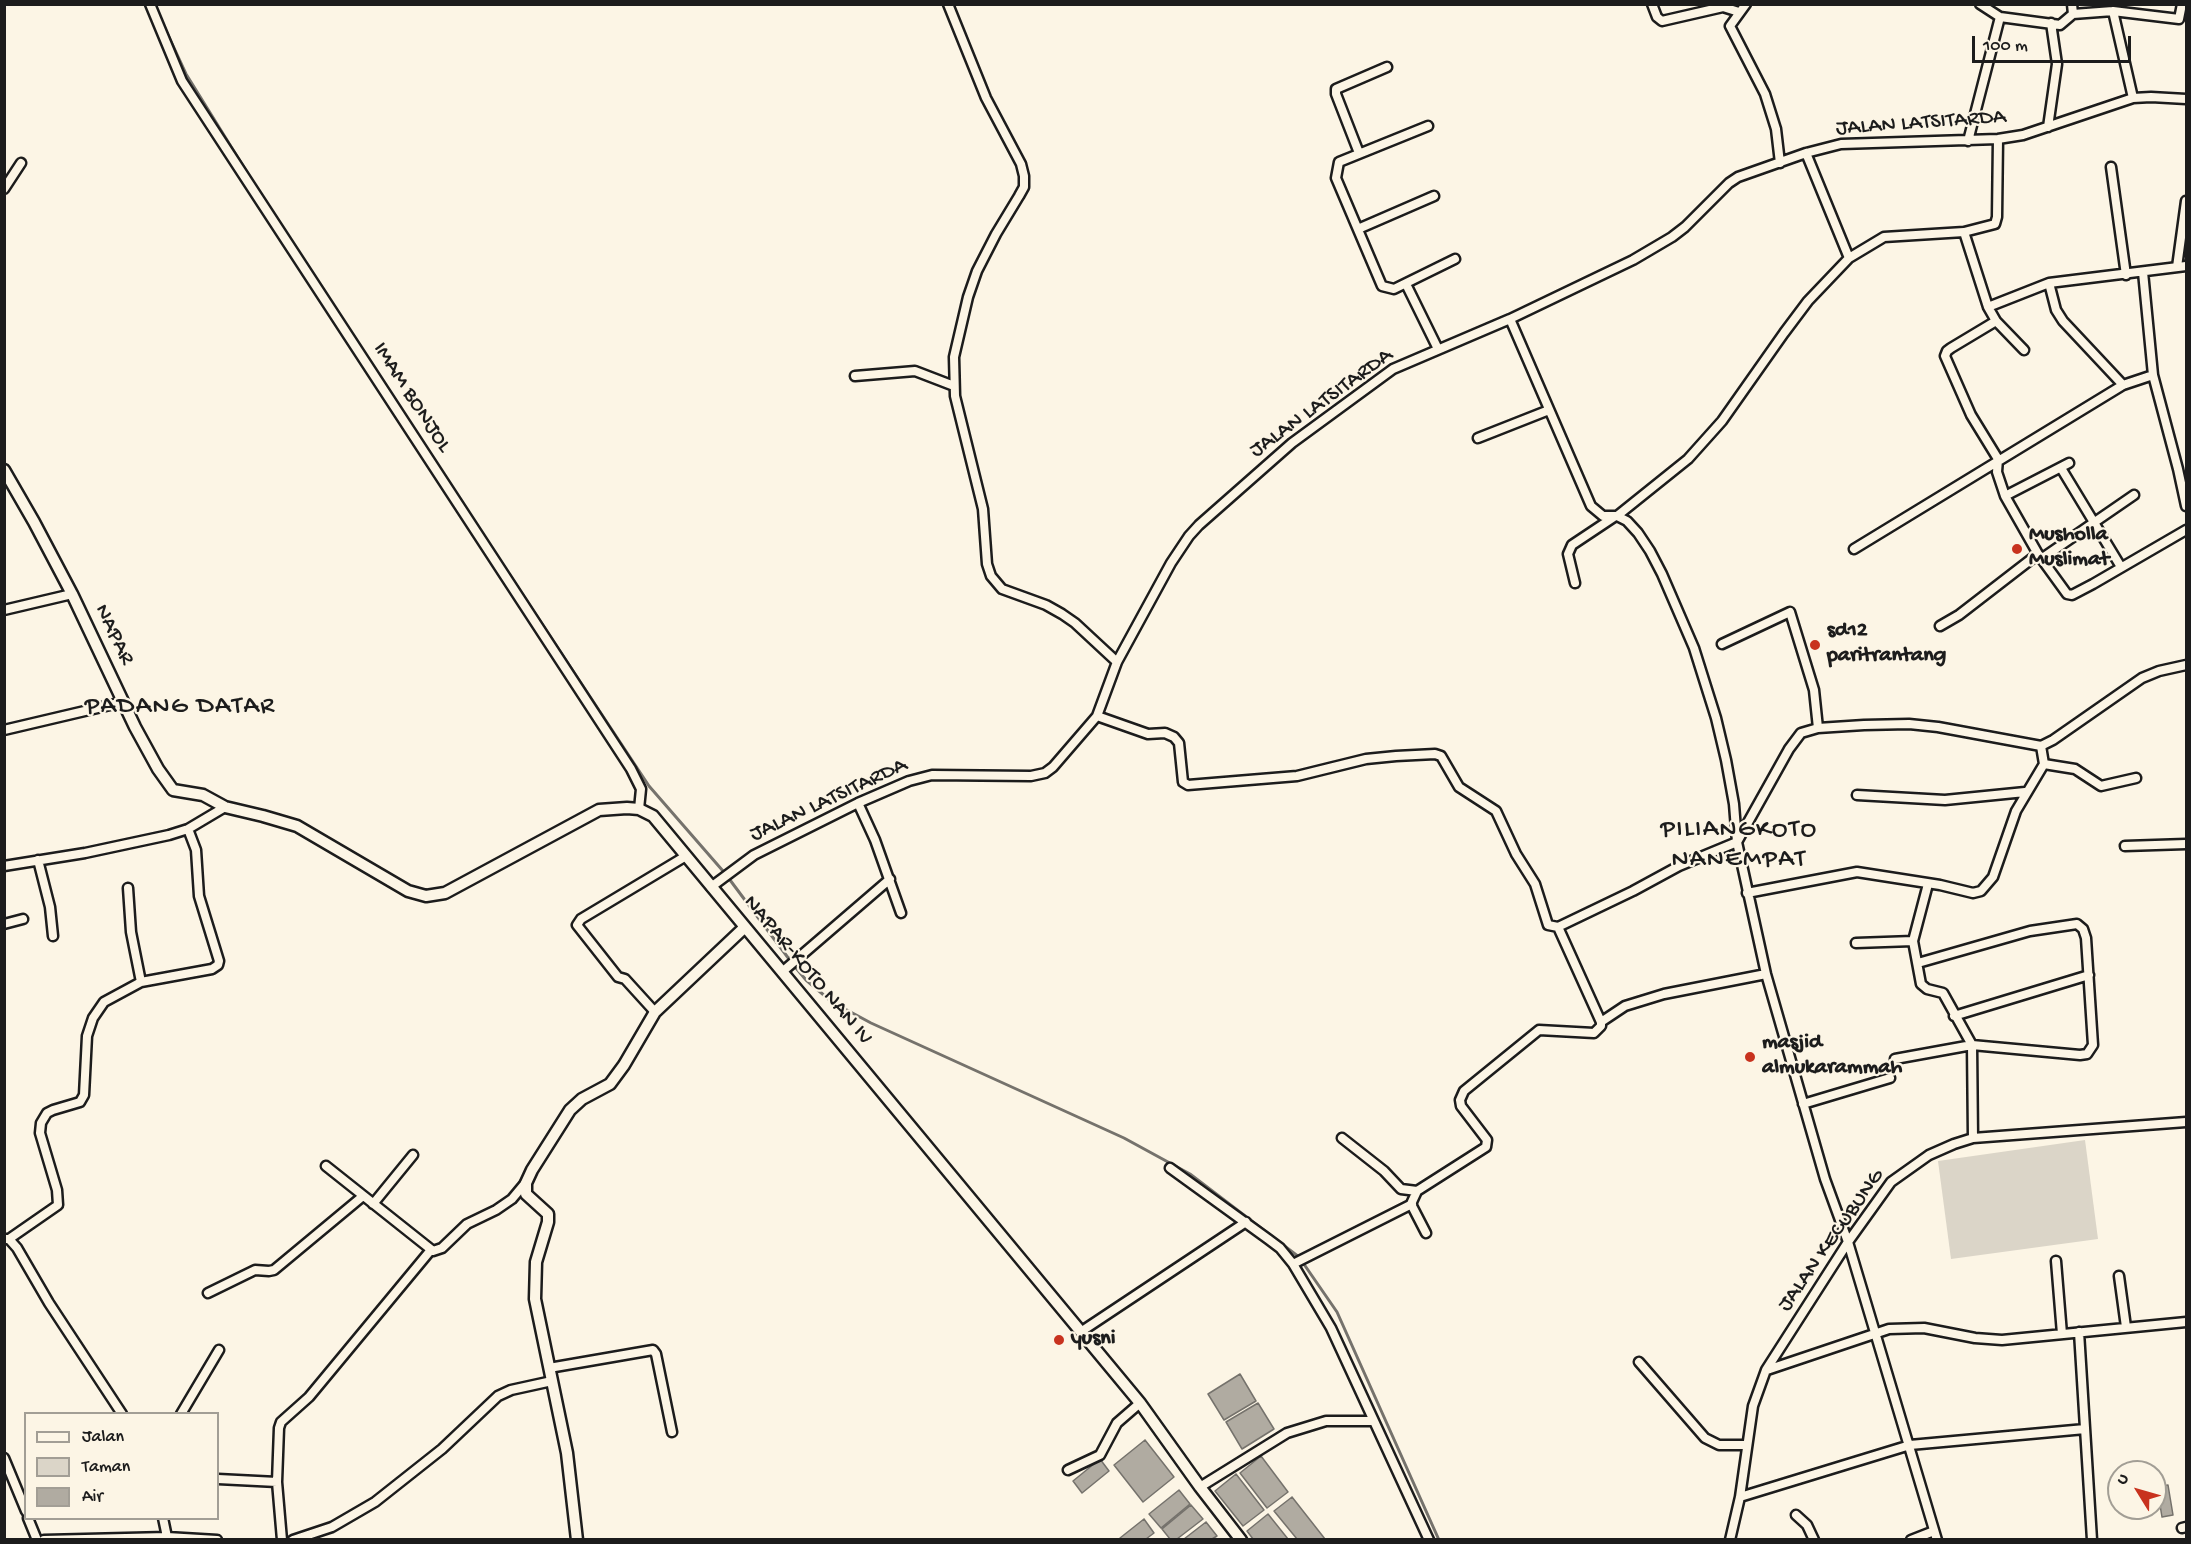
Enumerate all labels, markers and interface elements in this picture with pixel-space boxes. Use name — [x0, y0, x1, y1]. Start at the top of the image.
scale bar — [1975, 24, 2134, 62]
text: 100 m — [1983, 36, 2028, 57]
street label: JALAN LATSITARDA — [1835, 105, 2007, 143]
street label: IMAM BONJOL — [366, 338, 456, 458]
street label: JALAN LATSITARDA — [1245, 343, 1399, 465]
place label: Musholla Muslimat — [2029, 523, 2109, 574]
marker: Musholla Muslimat — [2010, 542, 2024, 556]
street label: NAPAR — [87, 600, 139, 670]
place label: sd12 paritrantang — [1827, 619, 1946, 670]
marker: sd12 paritrantang — [1808, 638, 1822, 652]
district label: PADANG DATAR — [85, 692, 275, 724]
street label: JALAN LATSITARDA — [746, 753, 912, 849]
district label: PILIANGKOTO NANEMPAT — [1660, 815, 1818, 876]
street label: NAPAR-KOTO NAN IV — [737, 891, 877, 1051]
place label: masjid almukarammah — [1762, 1031, 1902, 1082]
marker: masjid almukarammah — [1743, 1050, 1757, 1064]
street label: JALAN KECUBUNG — [1773, 1165, 1891, 1317]
place label: yusni — [1071, 1327, 1115, 1353]
marker: yusni — [1052, 1333, 1066, 1347]
legend — [24, 1412, 219, 1520]
text: Jalan — [82, 1427, 124, 1448]
text: Taman — [82, 1457, 130, 1478]
north arrow — [2107, 1460, 2167, 1520]
text: U — [2113, 1471, 2134, 1489]
text: Air — [82, 1487, 103, 1508]

